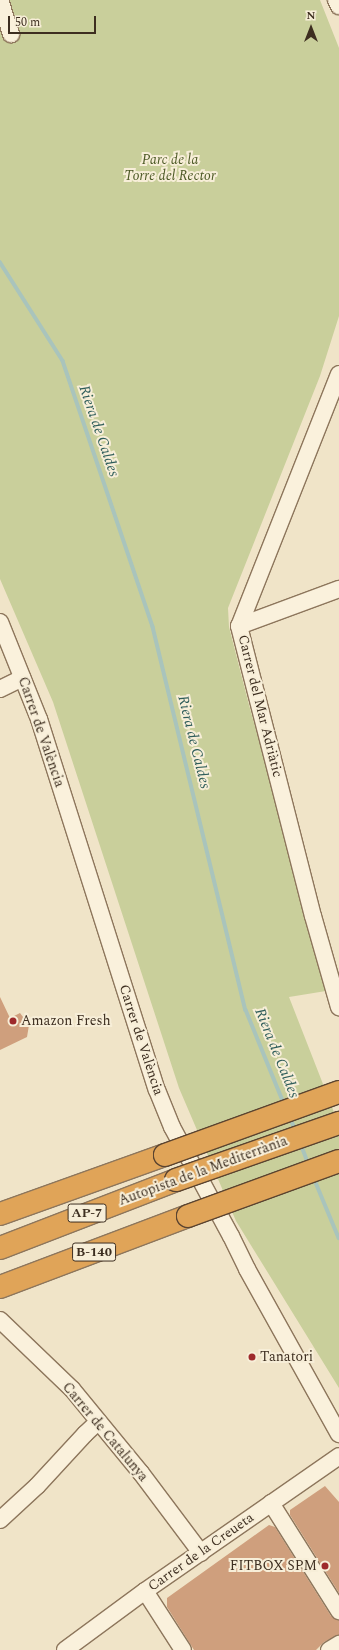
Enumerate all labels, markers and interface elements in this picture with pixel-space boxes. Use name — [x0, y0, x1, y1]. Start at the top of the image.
text: N — [307, 7, 315, 24]
scale bar — [10, 8, 98, 34]
north arrow — [291, 8, 331, 48]
text: 50 m — [15, 13, 40, 32]
park label: Parc de la Torre del Rector — [124, 152, 216, 184]
water label: Riera de Caldes — [75, 383, 123, 479]
street label: Carrer del Mar Adriàtic — [234, 633, 286, 779]
street label: Carrer de València — [14, 675, 68, 789]
water label: Riera de Caldes — [174, 694, 214, 790]
street label: Carrer de València — [115, 982, 167, 1098]
water label: Riera de Caldes — [251, 1005, 303, 1101]
place label: Amazon Fresh — [21, 1013, 111, 1029]
marker: Amazon Fresh — [8, 1016, 18, 1026]
street label: Autopista de la Mediterrània — [116, 1133, 290, 1209]
road number: AP-7 — [67, 1202, 107, 1224]
road number: B-140 — [72, 1241, 116, 1263]
place label: Tanatori — [260, 1349, 313, 1365]
marker: Tanatori — [247, 1352, 257, 1362]
street label: Carrer de Catalunya — [59, 1379, 151, 1485]
street label: Carrer de la Creueta — [145, 1509, 257, 1595]
place label: FITBOX SPM — [230, 1558, 317, 1574]
marker: FITBOX SPM — [320, 1561, 330, 1571]

